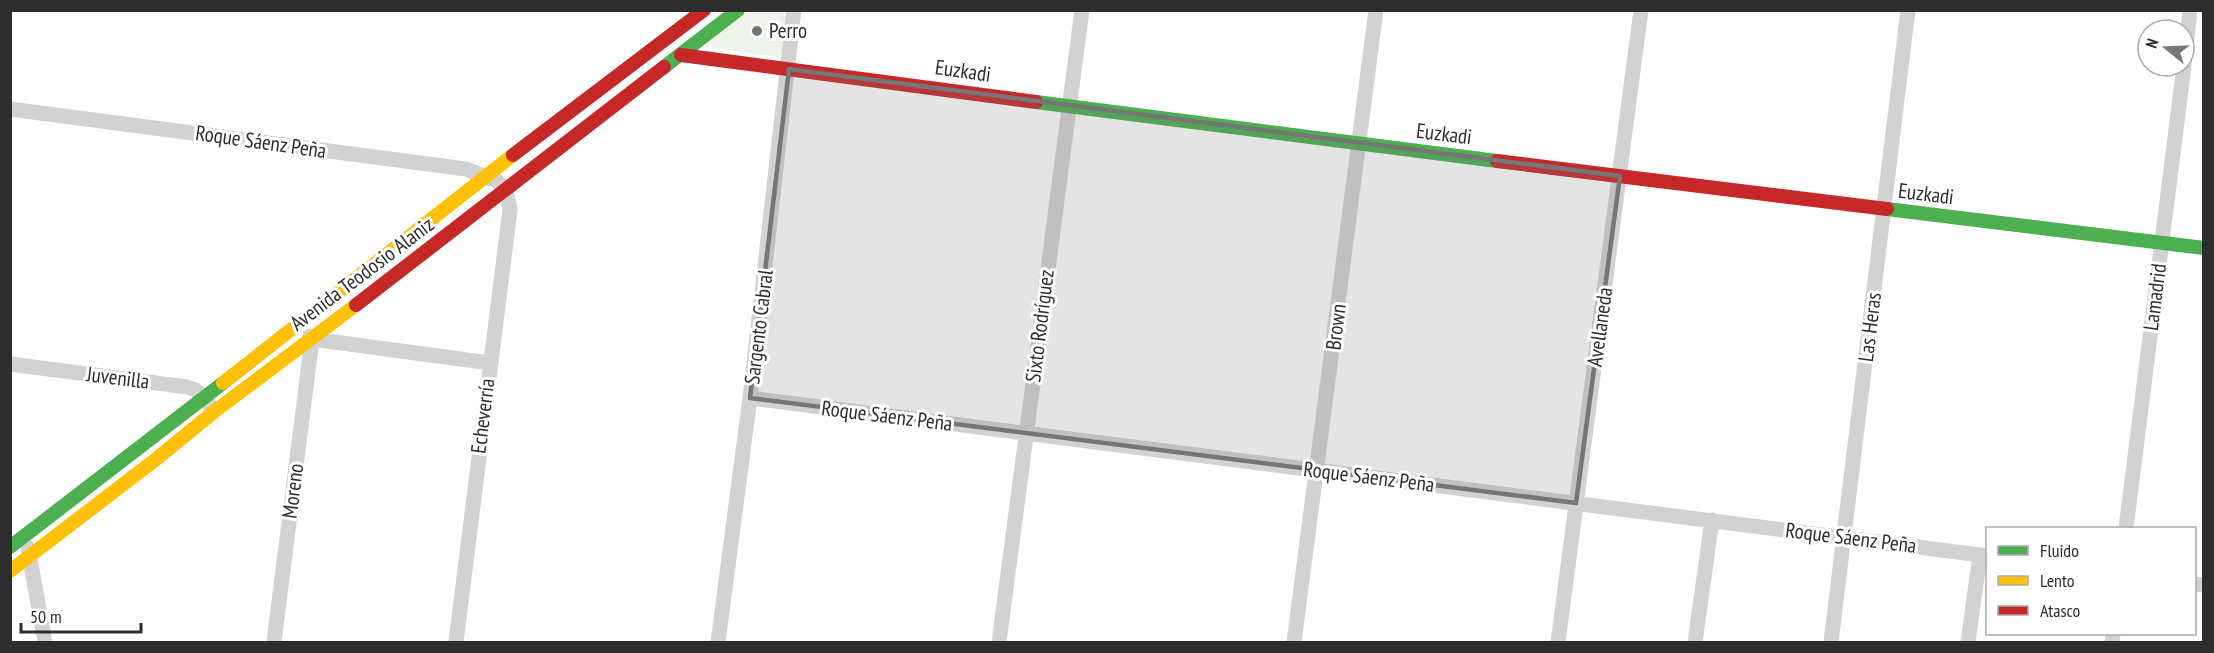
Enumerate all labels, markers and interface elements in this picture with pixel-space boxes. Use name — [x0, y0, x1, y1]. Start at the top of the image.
place label: Perro — [769, 17, 807, 44]
north arrow — [2136, 18, 2196, 78]
marker: Perro — [750, 24, 764, 38]
text: N — [2141, 36, 2163, 51]
street label: Euzkadi — [934, 53, 993, 88]
street label: Euzkadi — [1415, 117, 1473, 150]
street label: Roque Sáenz Peña — [194, 119, 328, 164]
street label: Euzkadi — [1897, 177, 1955, 210]
street label: Avenida Teodosio Alaniz — [284, 211, 439, 337]
street label: Lamadrid — [2137, 262, 2172, 332]
street label: Sargento Cabral — [738, 268, 779, 386]
street label: Sixto Rodríguez — [1019, 268, 1060, 384]
street label: Avellaneda — [1581, 286, 1618, 368]
street label: Las Heras — [1852, 291, 1887, 363]
street label: Brown — [1319, 302, 1352, 351]
street label: Juvenilla — [84, 360, 151, 395]
street label: Echeverría — [465, 377, 500, 455]
street label: Roque Sáenz Peña — [820, 394, 954, 437]
street label: Roque Sáenz Peña — [1302, 455, 1436, 498]
street label: Moreno — [276, 462, 309, 520]
street label: Roque Sáenz Peña — [1784, 516, 1918, 559]
legend — [1986, 527, 2196, 635]
text: Fluido — [2040, 539, 2079, 562]
text: Lento — [2040, 569, 2075, 592]
scale bar — [21, 596, 141, 634]
text: Atasco — [2040, 599, 2081, 622]
text: 50 m — [30, 605, 62, 628]

